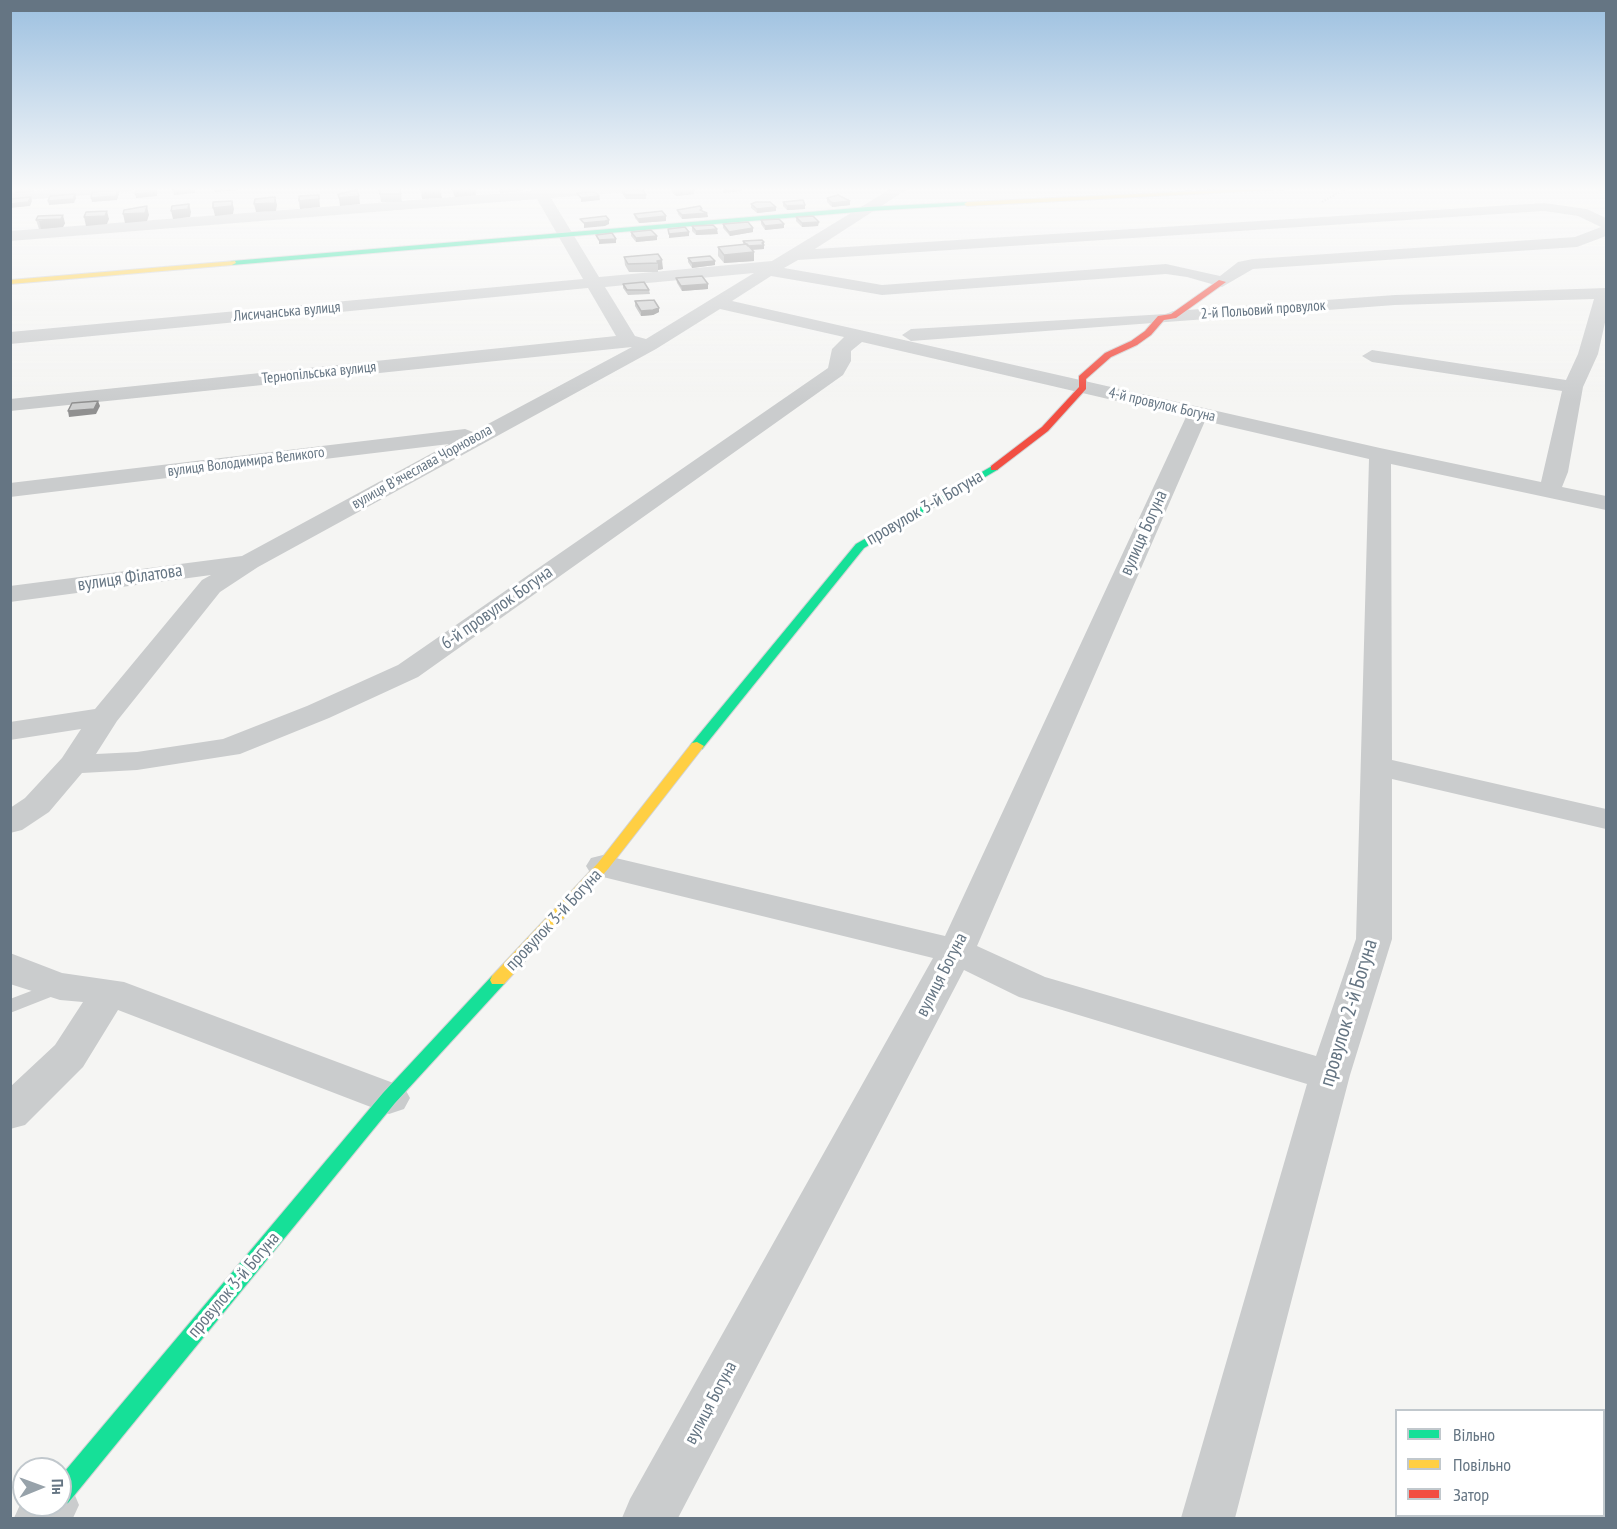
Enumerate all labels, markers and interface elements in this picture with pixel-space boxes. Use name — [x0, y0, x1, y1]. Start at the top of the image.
street label: 2-й Польовий провулок — [1200, 297, 1326, 323]
street label: Лисичанська вулиця — [233, 298, 341, 326]
street label: Тернопільська вулиця — [261, 358, 377, 388]
street label: 4-й провулок Богуна — [1107, 384, 1217, 426]
street label: вулиця Вʼячеслава Чорновола — [349, 421, 495, 513]
street label: вулиця Володимира Великого — [167, 443, 325, 481]
street label: провулок 3-й Богуна — [863, 466, 987, 550]
street label: вулиця Богуна — [1116, 487, 1172, 579]
street label: вулиця Філатова — [76, 560, 184, 596]
street label: 6-й провулок Богуна — [437, 562, 557, 654]
street label: провулок 3-й Богуна — [501, 865, 607, 975]
street label: вулиця Богуна — [912, 930, 972, 1020]
street label: провулок 2-й Богуна — [1315, 936, 1383, 1090]
street label: провулок 3-й Богуна — [184, 1228, 284, 1342]
street label: вулиця Богуна — [680, 1358, 742, 1448]
legend — [1395, 1409, 1605, 1517]
text: Вільно — [1453, 1423, 1495, 1446]
text: Повільно — [1453, 1453, 1511, 1476]
north arrow — [12, 1457, 72, 1517]
text: Пн — [48, 1479, 68, 1495]
text: Затор — [1453, 1483, 1489, 1506]

